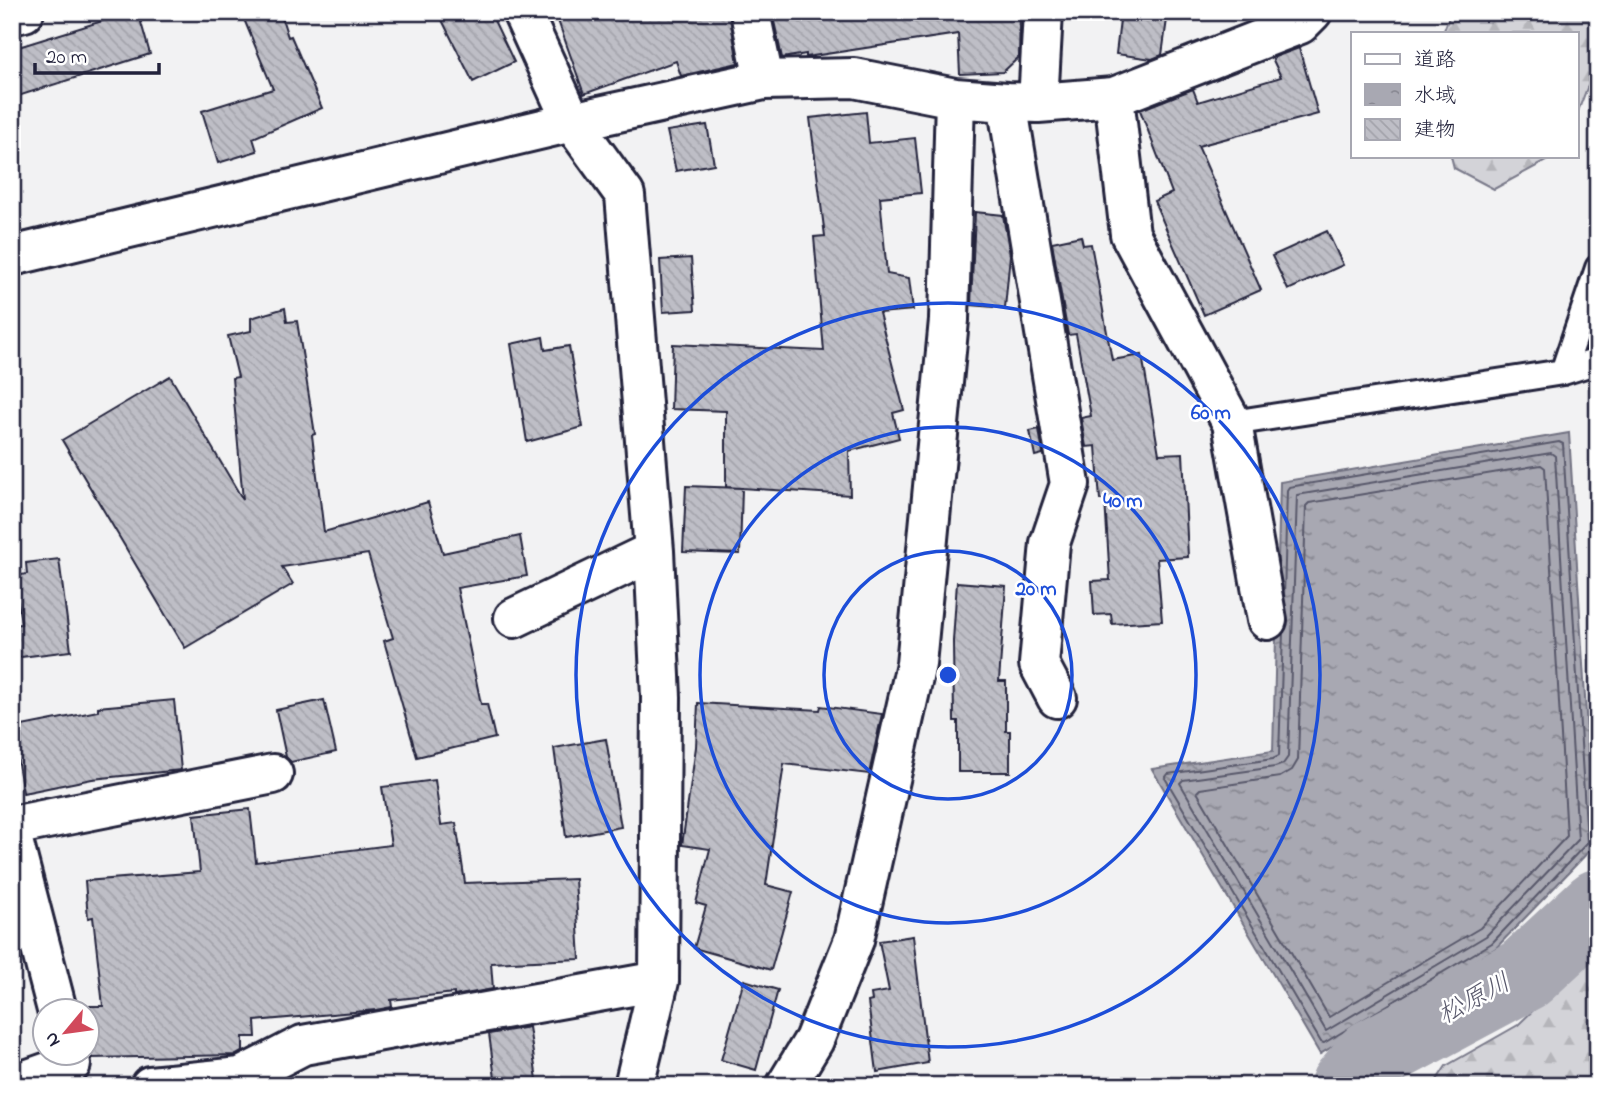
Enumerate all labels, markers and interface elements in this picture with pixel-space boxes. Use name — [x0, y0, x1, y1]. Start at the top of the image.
scale bar — [35, 32, 159, 76]
legend — [1351, 32, 1578, 158]
text: 20 m — [46, 43, 87, 73]
text: 道路 — [1414, 46, 1456, 76]
text: 水域 — [1414, 82, 1456, 112]
text: 建物 — [1414, 116, 1456, 146]
text: 60 m — [1191, 399, 1231, 429]
text: 40 m — [1103, 487, 1143, 517]
text: 20 m — [1014, 575, 1057, 605]
centre of rings — [936, 663, 960, 687]
water label: 松原川 — [1432, 965, 1518, 1035]
north arrow — [32, 996, 102, 1066]
text: N — [38, 1027, 68, 1051]

